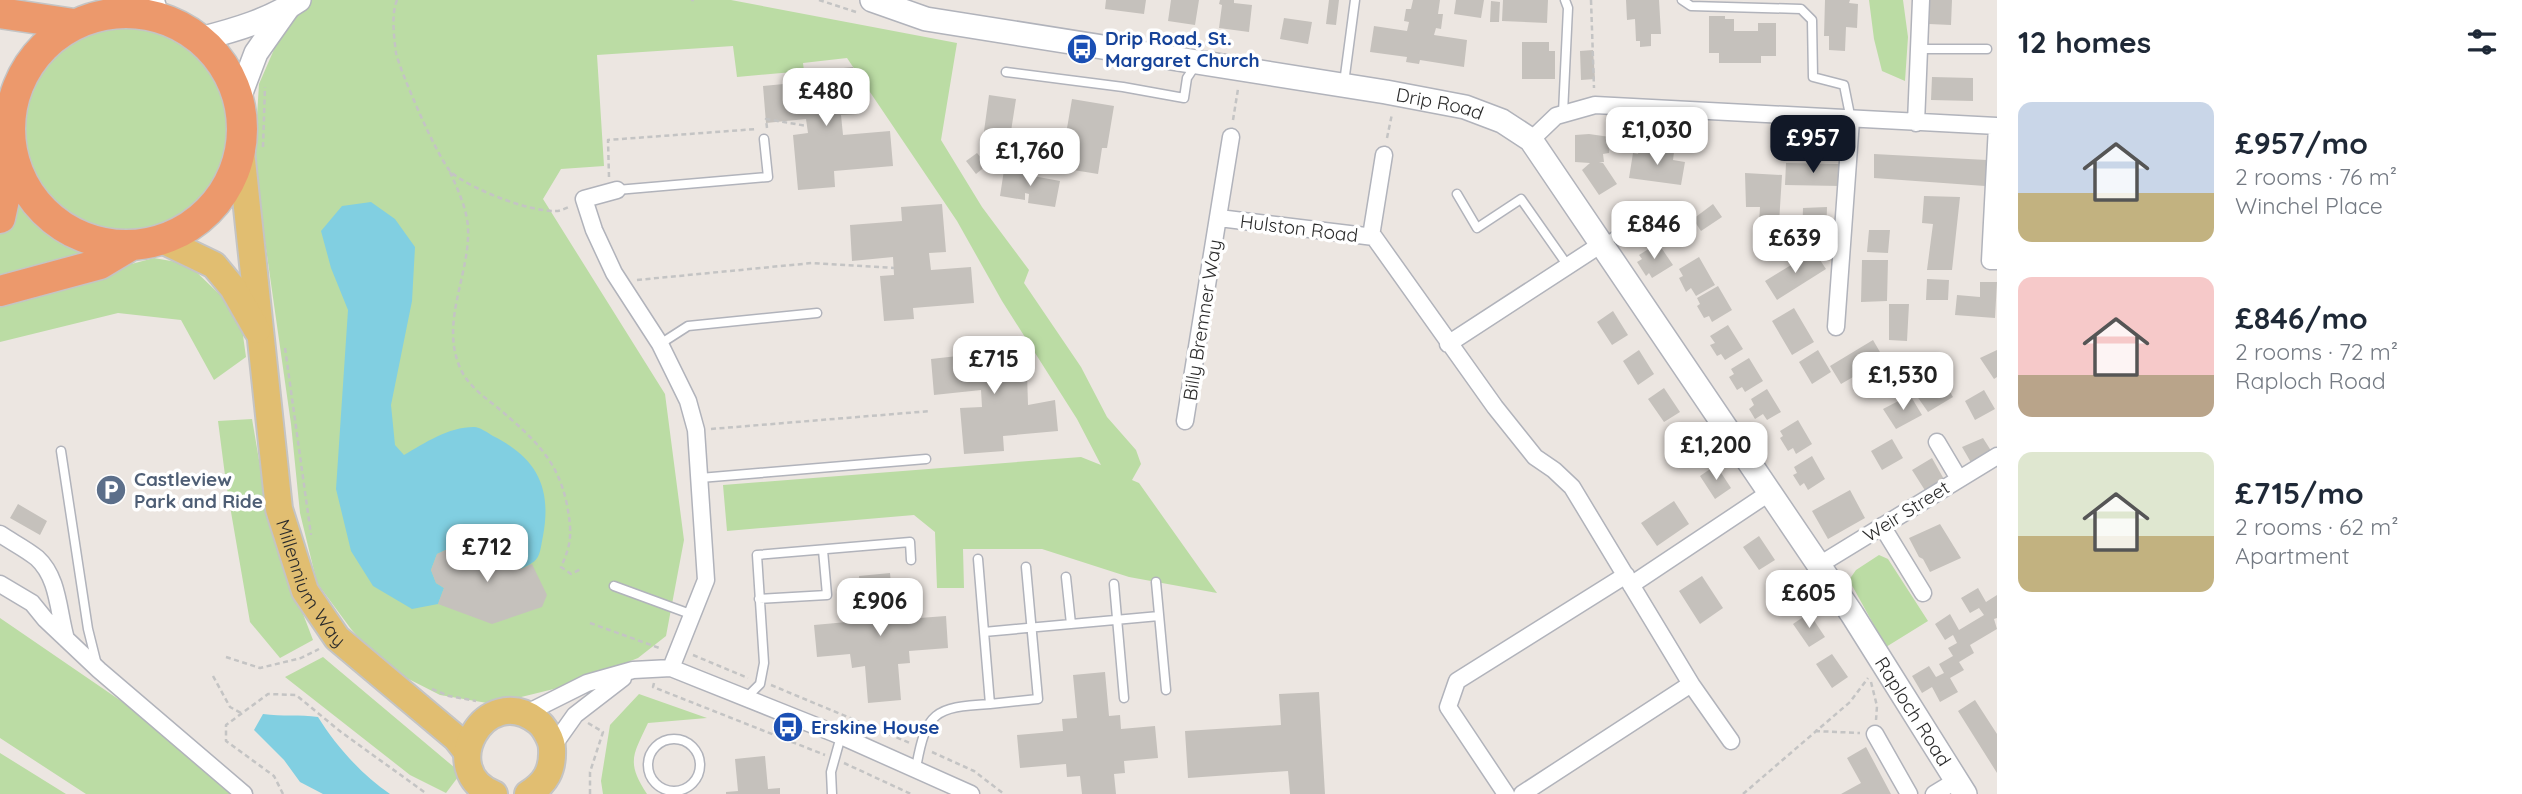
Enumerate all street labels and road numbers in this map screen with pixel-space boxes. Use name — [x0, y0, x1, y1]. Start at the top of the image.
street label: Drip Road — [1394, 82, 1487, 125]
street label: Hulston Road — [1239, 209, 1359, 247]
street label: Billy Bremner Way — [1177, 238, 1227, 402]
street label: Weir Street — [1858, 475, 1954, 547]
street label: Millennium Way — [271, 516, 351, 652]
street label: Raploch Road — [1870, 652, 1956, 770]

